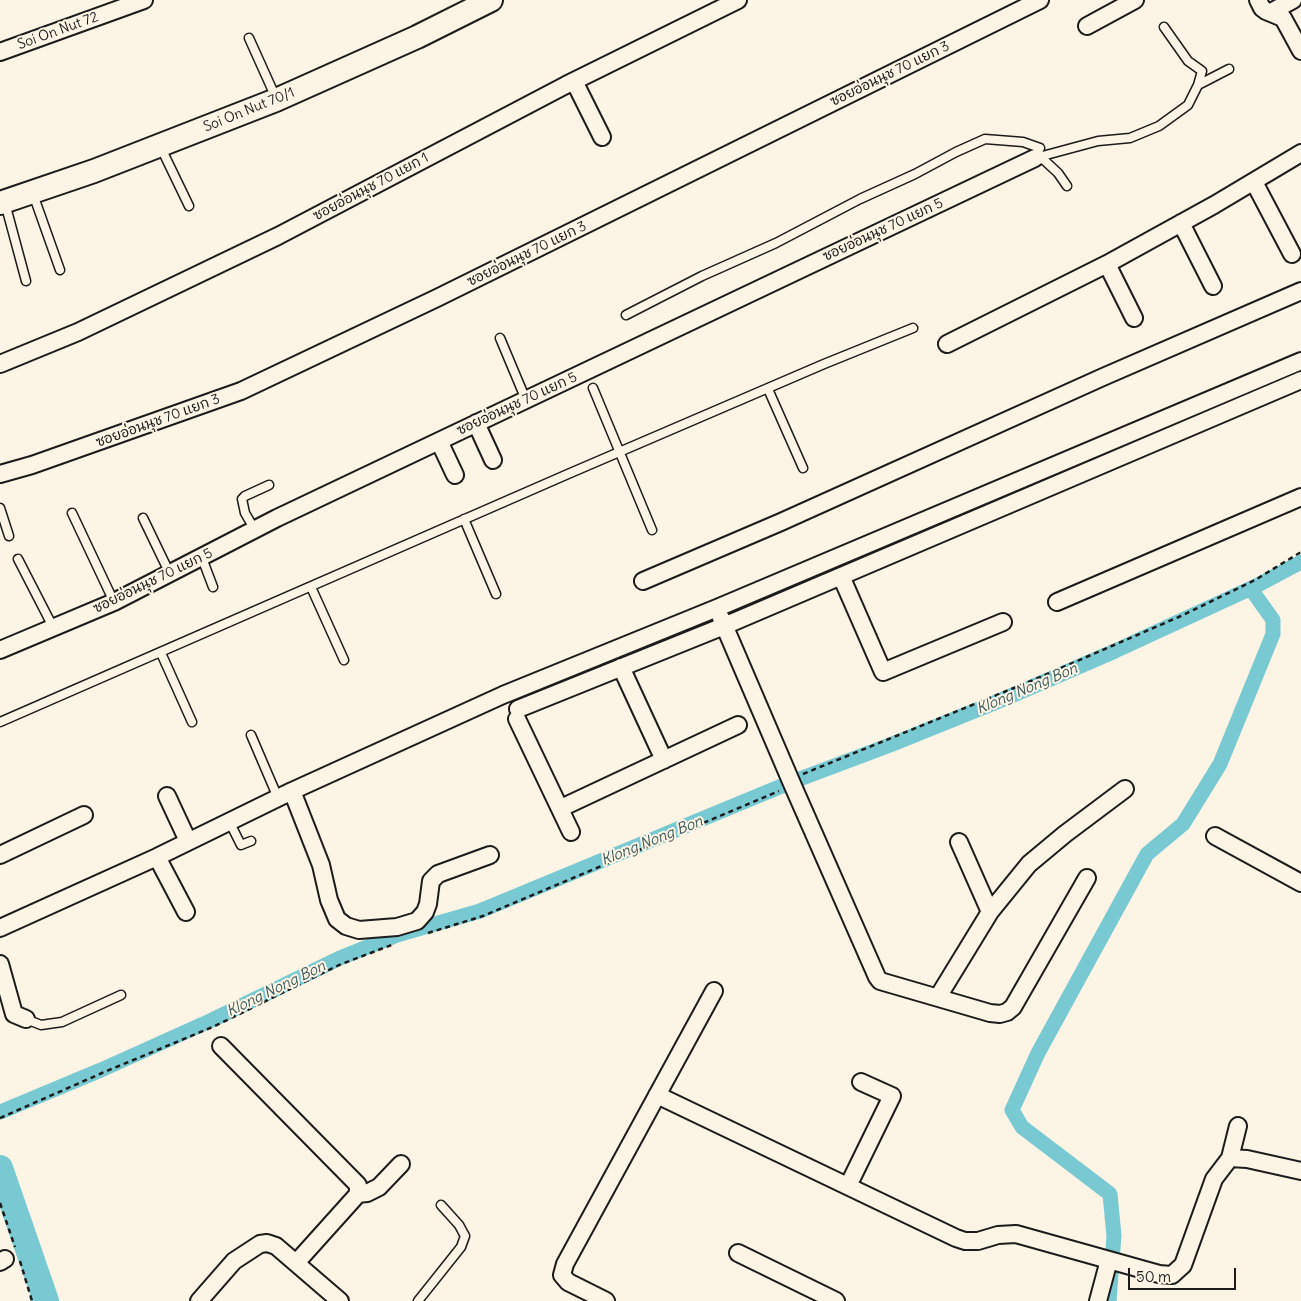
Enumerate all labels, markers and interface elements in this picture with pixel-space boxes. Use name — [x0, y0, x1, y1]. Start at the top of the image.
street label: Soi On Nut 72 — [15, 9, 101, 53]
street label: ซอยอ่อนนุช 70 แยก 3 — [828, 38, 952, 110]
street label: Soi On Nut 70/1 — [201, 84, 297, 136]
street label: ซอยอ่อนนุช 70 แยก 1 — [310, 149, 432, 225]
street label: ซอยอ่อนนุช 70 แยก 5 — [820, 195, 946, 265]
street label: ซอยอ่อนนุช 70 แยก 3 — [465, 218, 589, 290]
street label: ซอยอ่อนนุช 70 แยก 5 — [454, 369, 580, 439]
street label: ซอยอ่อนนุช 70 แยก 3 — [94, 391, 222, 451]
street label: ซอยอ่อนนุช 70 แยก 5 — [91, 545, 215, 617]
water label: Klong Nong Bon — [974, 660, 1080, 718]
water label: Klong Nong Bon — [599, 812, 705, 870]
water label: Klong Nong Bon — [224, 957, 328, 1021]
scale bar — [1131, 1258, 1238, 1290]
text: 50 m — [1136, 1267, 1171, 1286]

